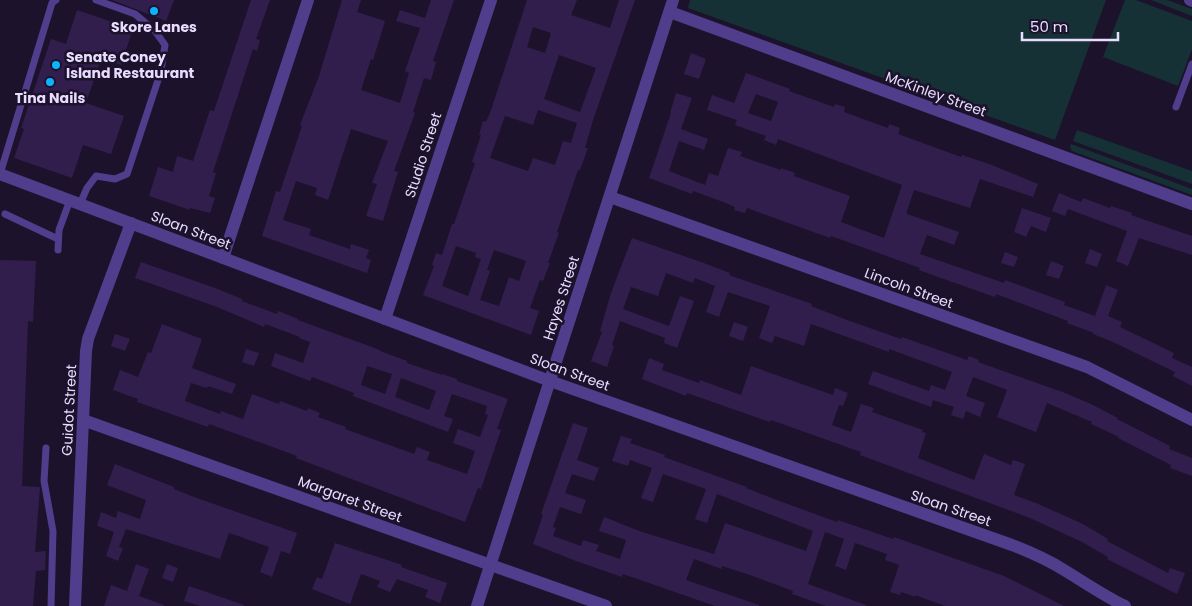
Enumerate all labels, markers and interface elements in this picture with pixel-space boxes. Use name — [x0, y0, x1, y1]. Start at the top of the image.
marker: Skore Lanes — [148, 5, 160, 17]
scale bar — [1022, 10, 1118, 42]
text: 50 m — [1030, 16, 1068, 37]
place label: Skore Lanes — [111, 17, 197, 37]
place label: Senate Coney Island Restaurant — [66, 47, 195, 83]
marker: Senate Coney Island Restaurant — [50, 59, 62, 71]
street label: McKinley Street — [883, 66, 989, 122]
marker: Tina Nails — [44, 76, 56, 88]
place label: Tina Nails — [15, 88, 85, 108]
street label: Studio Street — [400, 110, 446, 200]
street label: Sloan Street — [148, 206, 234, 254]
street label: Hayes Street — [538, 253, 584, 343]
street label: Lincoln Street — [862, 263, 956, 313]
street label: Sloan Street — [527, 348, 613, 396]
street label: Guidot Street — [57, 364, 81, 456]
street label: Margaret Street — [295, 471, 405, 527]
street label: Sloan Street — [908, 485, 994, 531]

